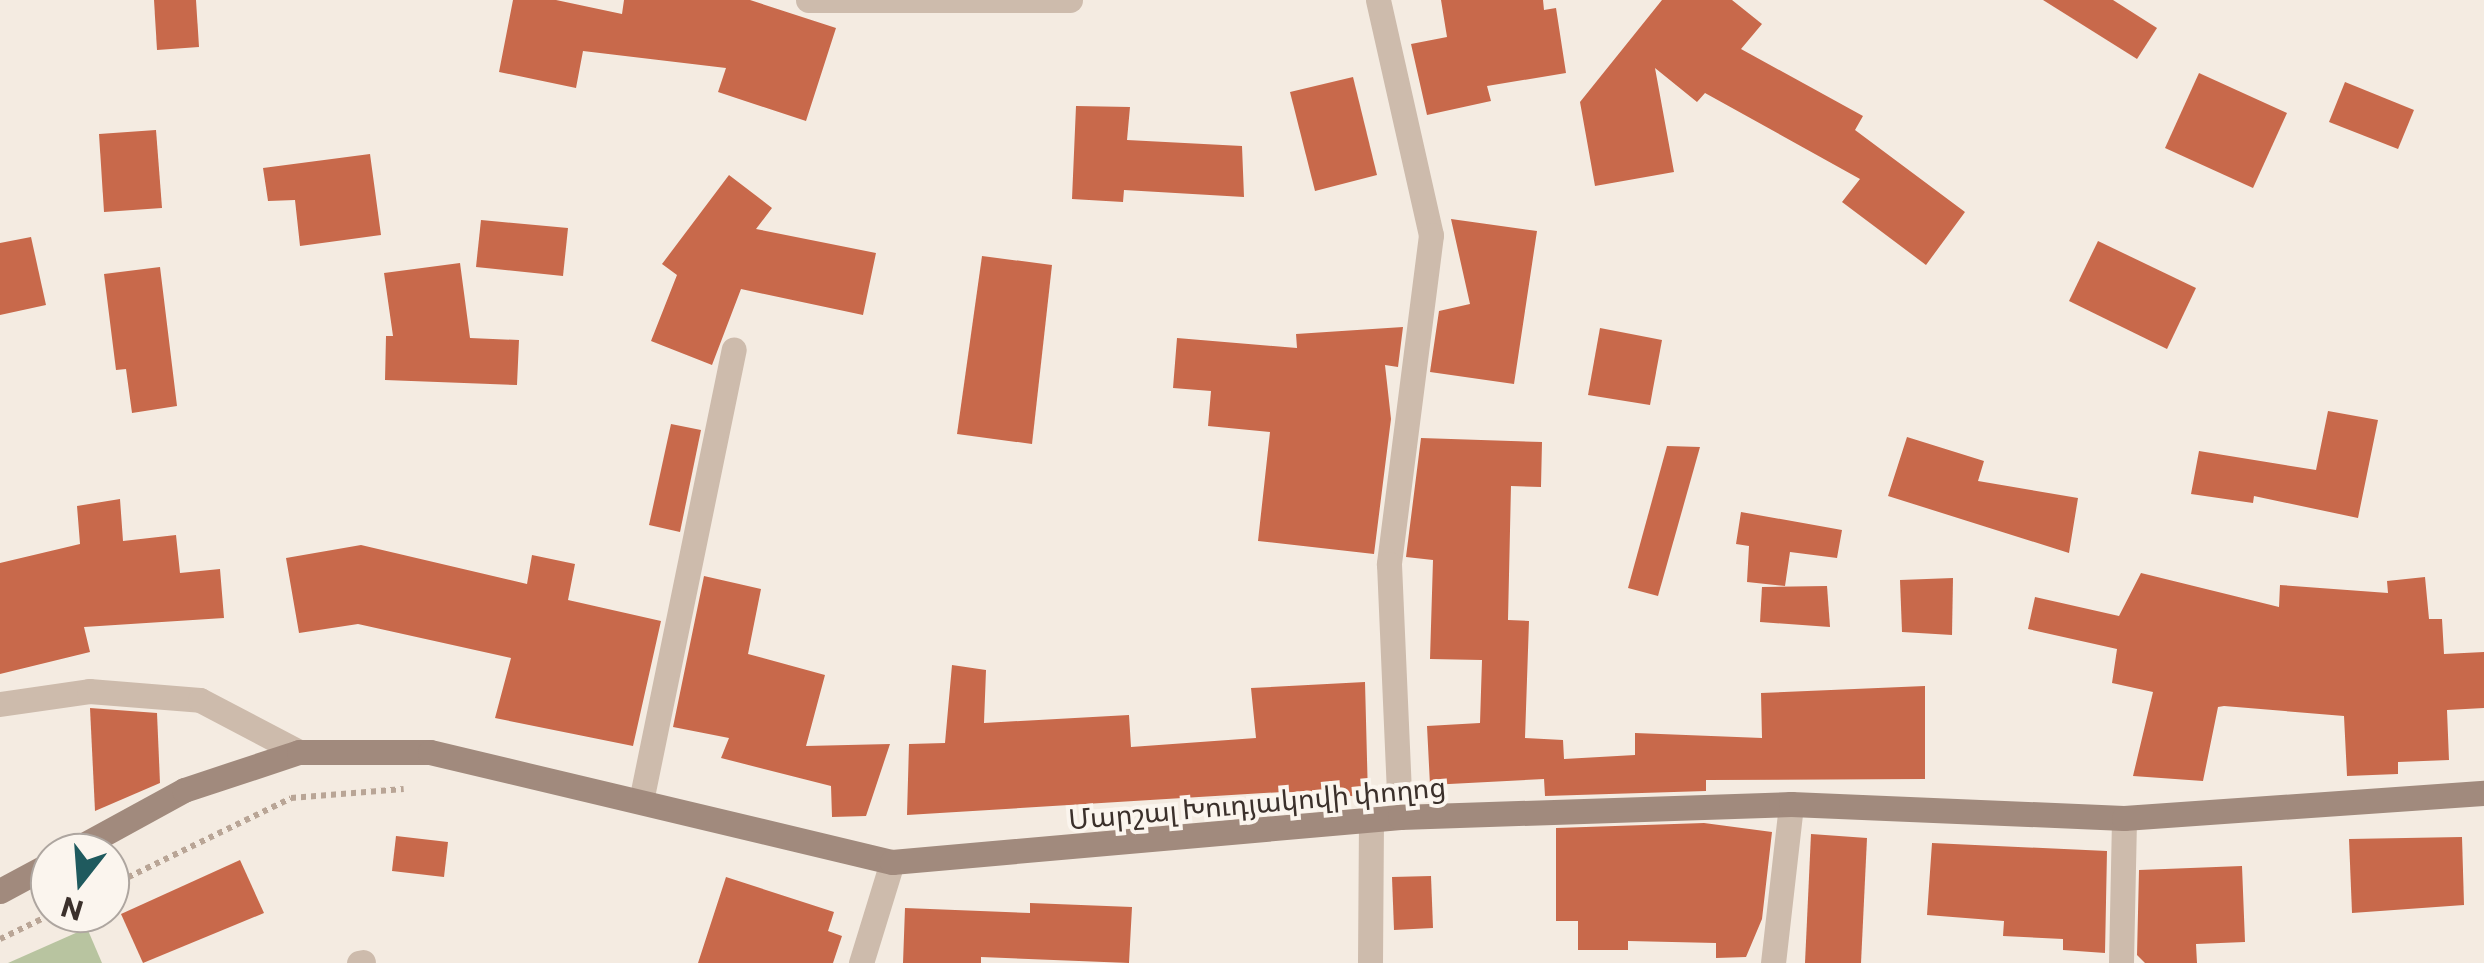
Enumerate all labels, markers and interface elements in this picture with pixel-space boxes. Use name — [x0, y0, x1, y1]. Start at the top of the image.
street label: Մարշալ Խուդյակովի փողոց — [1067, 769, 1447, 835]
north arrow — [30, 833, 130, 933]
text: N — [57, 890, 87, 929]

